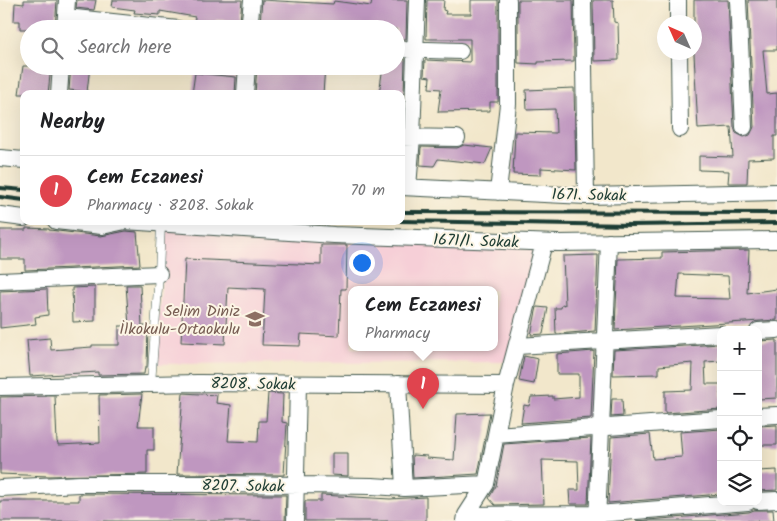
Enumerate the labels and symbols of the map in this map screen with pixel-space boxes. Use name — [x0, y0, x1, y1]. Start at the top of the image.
north arrow — [657, 15, 702, 60]
street label: 1671. Sokak — [551, 182, 627, 209]
street label: 1671/1. Sokak — [433, 228, 520, 256]
your location — [349, 250, 375, 276]
place label: Selim Diniz İlkokulu-Ortaokulu — [119, 299, 240, 342]
school or university icon: Selim Diniz İlkokulu-Ortaokulu — [244, 308, 266, 330]
pin: 1 — [407, 368, 439, 409]
street label: 8208. Sokak — [210, 371, 296, 398]
street label: 8207. Sokak — [201, 473, 285, 500]

